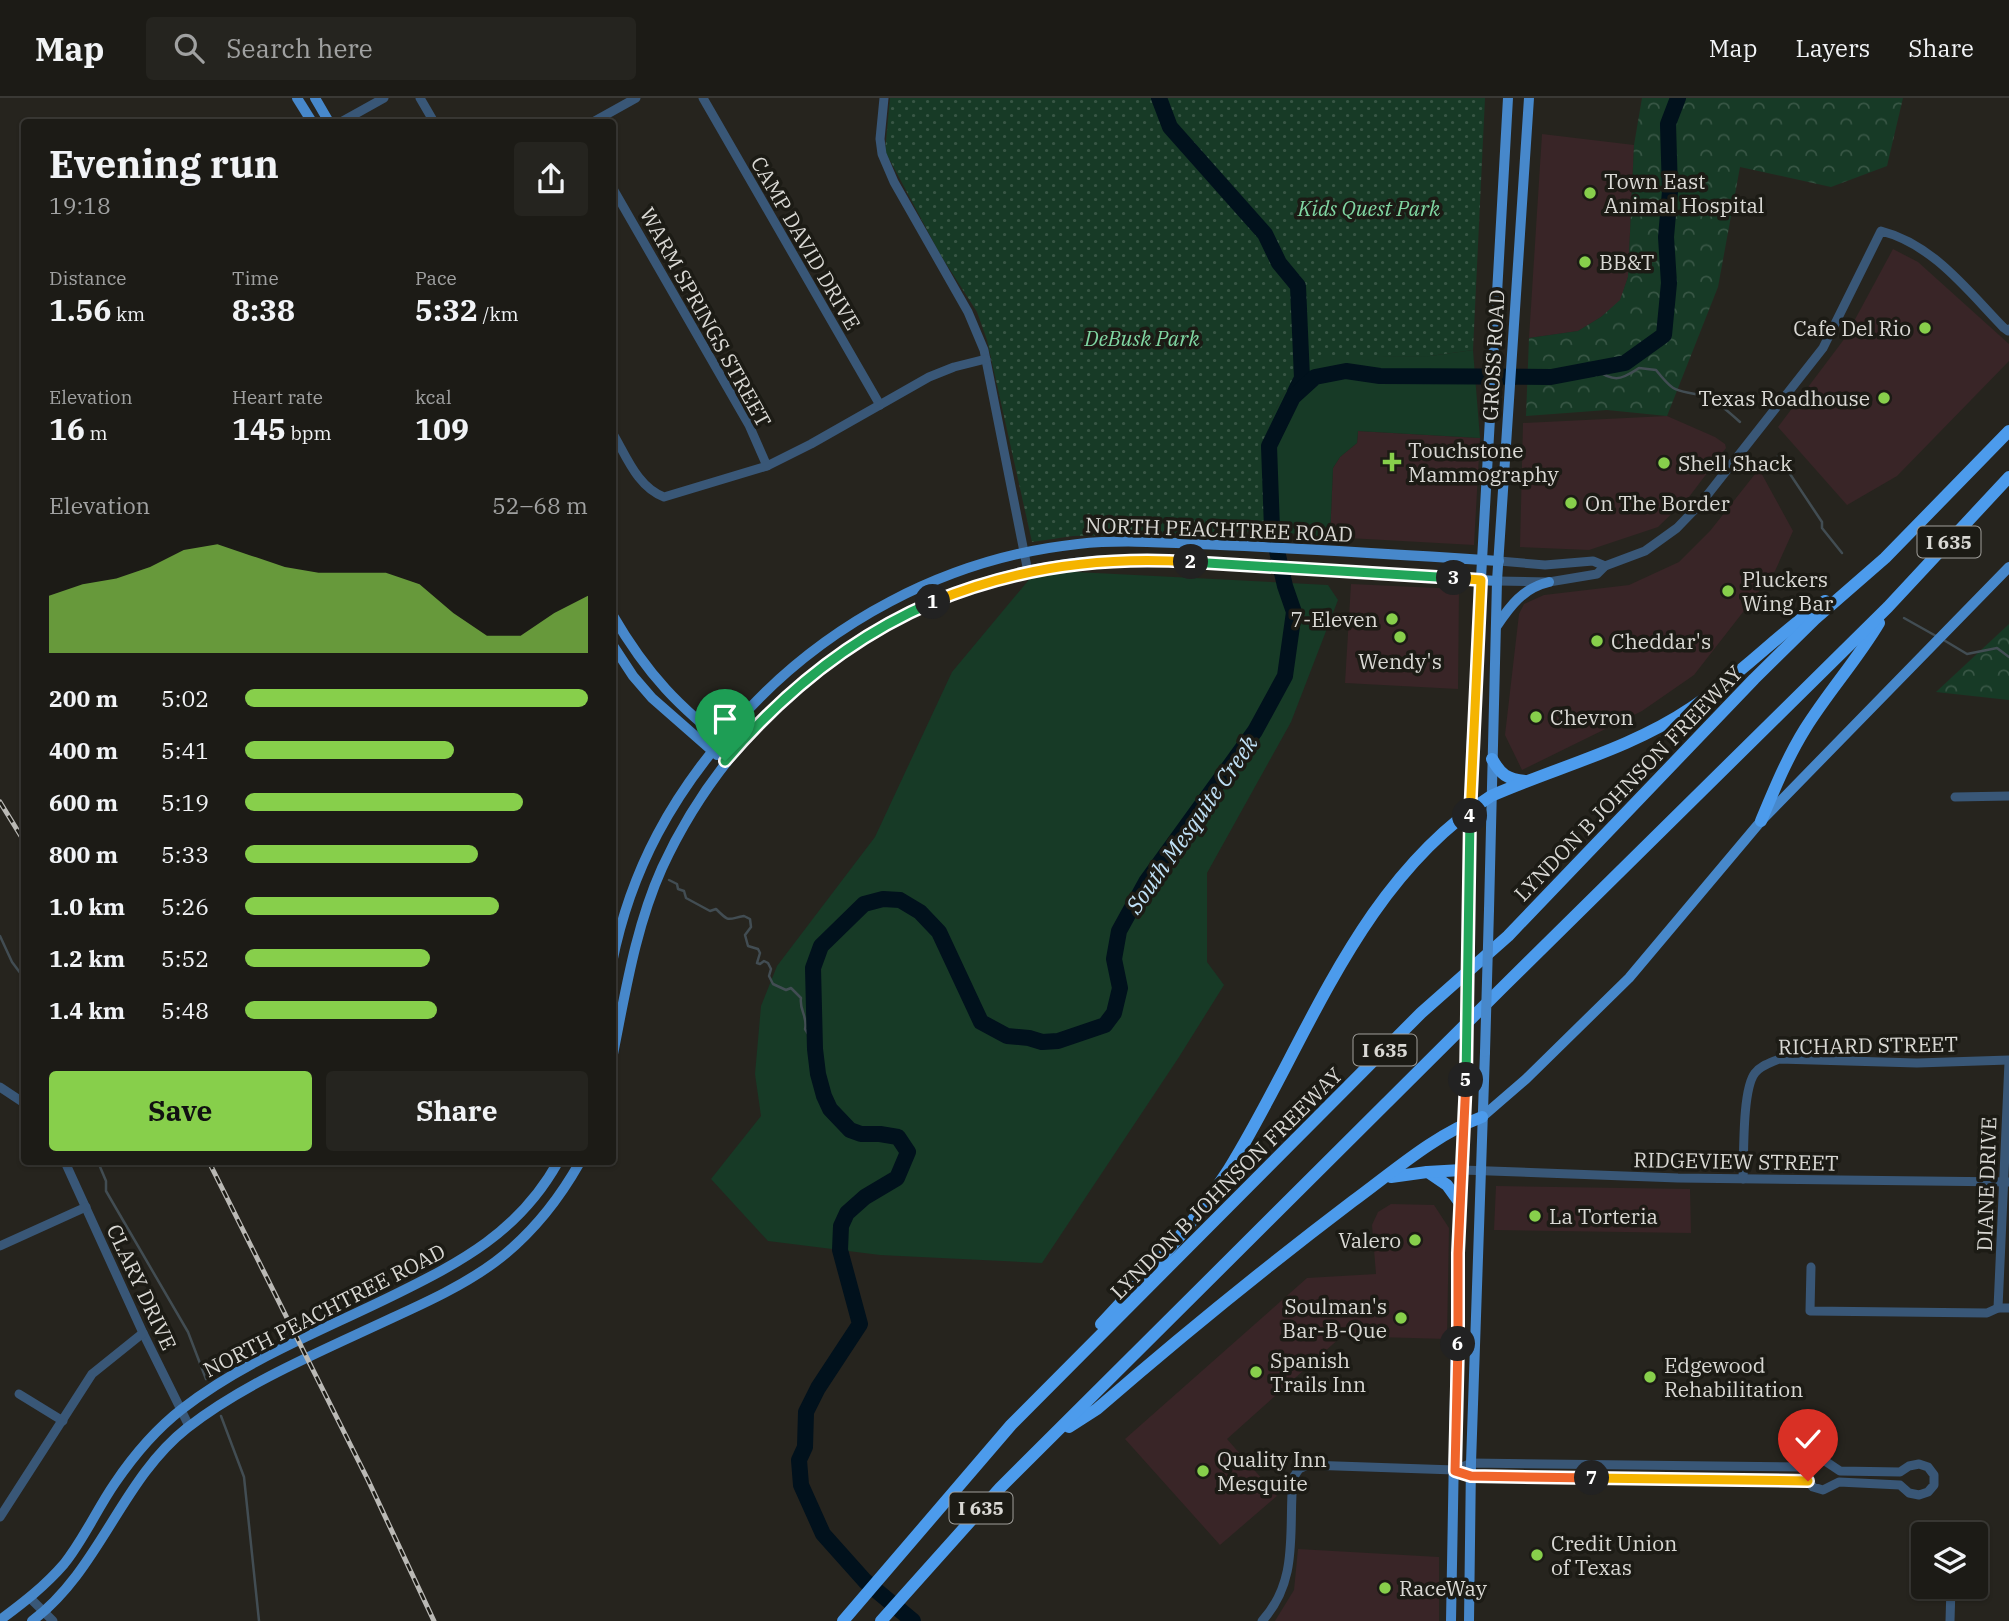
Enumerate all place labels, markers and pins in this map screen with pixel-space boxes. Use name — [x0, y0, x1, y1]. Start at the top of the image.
place label: Town East Animal Hospital — [1604, 167, 1764, 219]
marker: Town East Animal Hospital — [1582, 185, 1598, 201]
place label: BB&T — [1599, 248, 1654, 276]
marker: BB&T — [1577, 254, 1593, 270]
place label: Cafe Del Rio — [1793, 314, 1911, 342]
marker: Cafe Del Rio — [1917, 320, 1933, 336]
place label: Texas Roadhouse — [1698, 384, 1870, 412]
marker: Texas Roadhouse — [1876, 390, 1892, 406]
place label: Touchstone Mammography — [1408, 436, 1560, 488]
place label: Shell Shack — [1678, 449, 1793, 477]
marker: Touchstone Mammography — [1382, 452, 1402, 472]
marker: Shell Shack — [1656, 455, 1672, 471]
place label: On The Border — [1585, 489, 1730, 517]
marker: On The Border — [1563, 495, 1579, 511]
pin: 2 — [1174, 545, 1208, 580]
pin: 3 — [1436, 560, 1472, 596]
place label: Pluckers Wing Bar — [1742, 565, 1834, 617]
marker: Pluckers Wing Bar — [1720, 583, 1736, 599]
pin: 1 — [916, 584, 950, 620]
place label: 7-Eleven — [1290, 605, 1378, 633]
marker: 7-Eleven — [1384, 611, 1400, 627]
place label: Cheddar's — [1611, 627, 1711, 655]
marker: Wendy's — [1392, 629, 1408, 645]
marker: Cheddar's — [1589, 633, 1605, 649]
place label: Wendy's — [1358, 647, 1442, 675]
pin — [695, 689, 755, 761]
place label: Chevron — [1550, 703, 1634, 731]
marker: Chevron — [1528, 709, 1544, 725]
pin: 4 — [1452, 798, 1488, 834]
pin: 5 — [1448, 1062, 1484, 1098]
place label: La Torteria — [1549, 1202, 1658, 1230]
marker: La Torteria — [1527, 1208, 1543, 1224]
place label: Valero — [1338, 1226, 1401, 1254]
marker: Valero — [1407, 1232, 1423, 1248]
place label: Soulman's Bar-B-Que — [1282, 1292, 1387, 1344]
marker: Soulman's Bar-B-Que — [1393, 1310, 1409, 1326]
pin: 6 — [1440, 1326, 1476, 1362]
place label: Spanish Trails Inn — [1270, 1346, 1366, 1398]
place label: Edgewood Rehabilitation — [1664, 1351, 1803, 1403]
marker: Spanish Trails Inn — [1248, 1364, 1264, 1380]
marker: Edgewood Rehabilitation — [1642, 1369, 1658, 1385]
pin — [1778, 1409, 1838, 1481]
place label: Quality Inn Mesquite — [1217, 1445, 1327, 1497]
pin: 7 — [1574, 1460, 1610, 1496]
marker: Quality Inn Mesquite — [1195, 1463, 1211, 1479]
place label: Credit Union of Texas — [1551, 1529, 1677, 1581]
marker: Credit Union of Texas — [1529, 1547, 1545, 1563]
place label: RaceWay — [1399, 1574, 1488, 1602]
marker: RaceWay — [1377, 1580, 1393, 1596]

